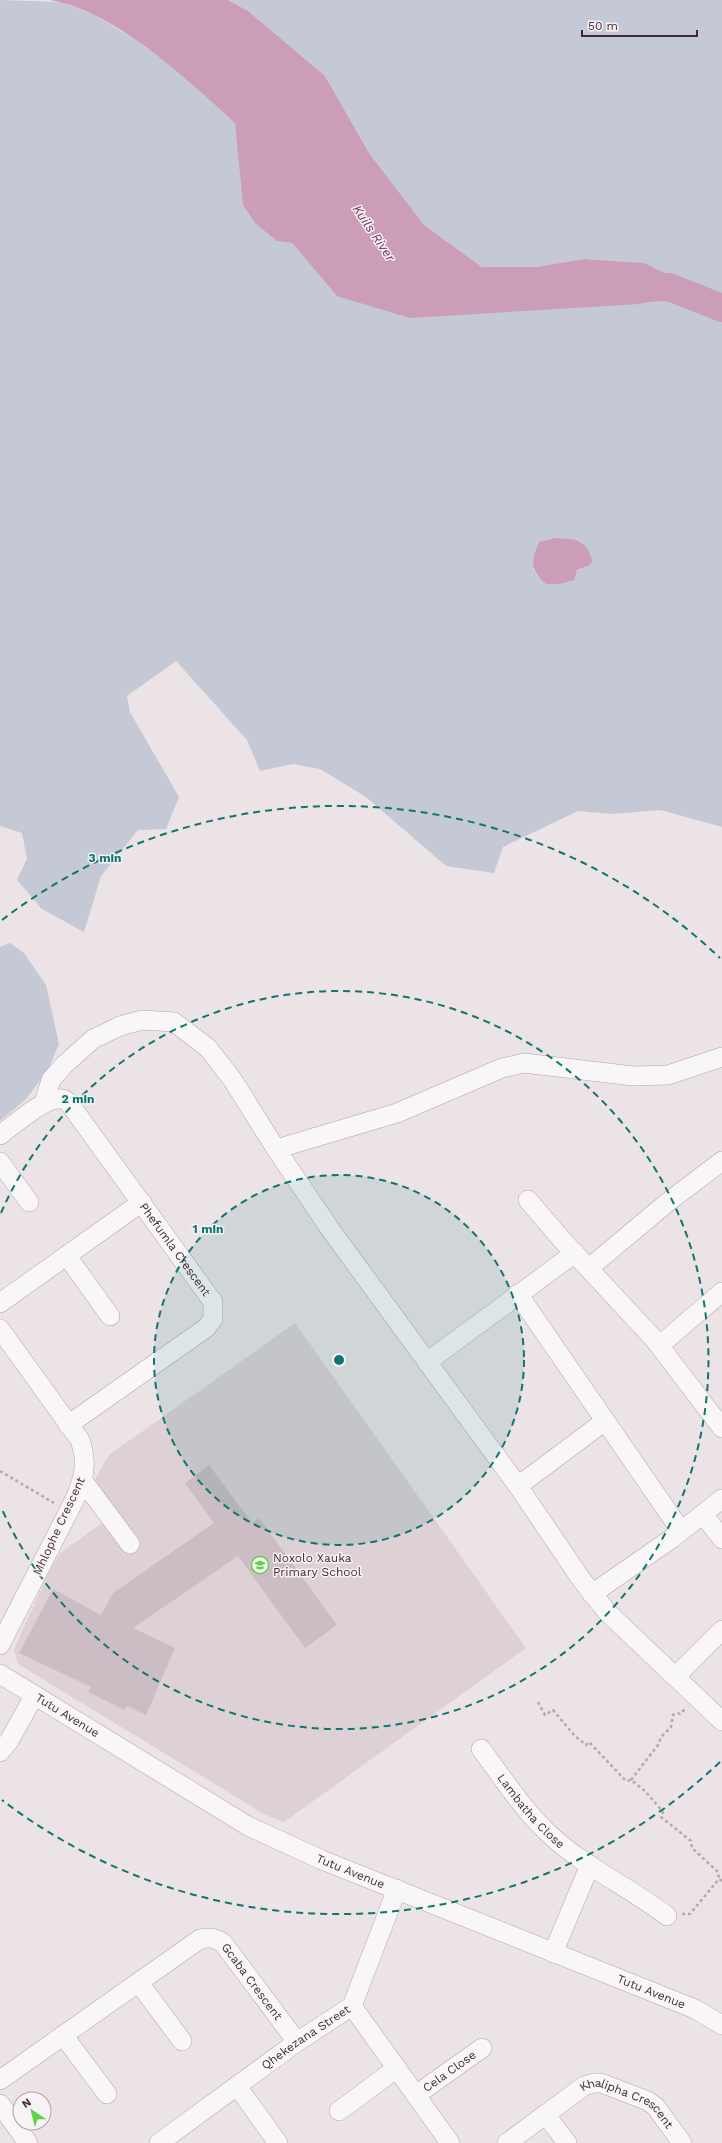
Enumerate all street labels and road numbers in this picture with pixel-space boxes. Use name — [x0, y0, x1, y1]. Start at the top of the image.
street label: Phefumla Crescent — [137, 1200, 213, 1299]
street label: Mhlophe Crescent — [30, 1475, 88, 1577]
street label: Tutu Avenue — [33, 1690, 102, 1740]
street label: Lambatha Close — [494, 1771, 568, 1852]
street label: Tutu Avenue — [314, 1851, 387, 1891]
street label: Gcaba Crescent — [219, 1940, 285, 2023]
street label: Tutu Avenue — [615, 1972, 688, 2012]
street label: Qhekezana Street — [259, 2002, 353, 2073]
street label: Cela Close — [420, 2048, 479, 2095]
street label: Khalipha Crescent — [576, 2076, 676, 2131]

